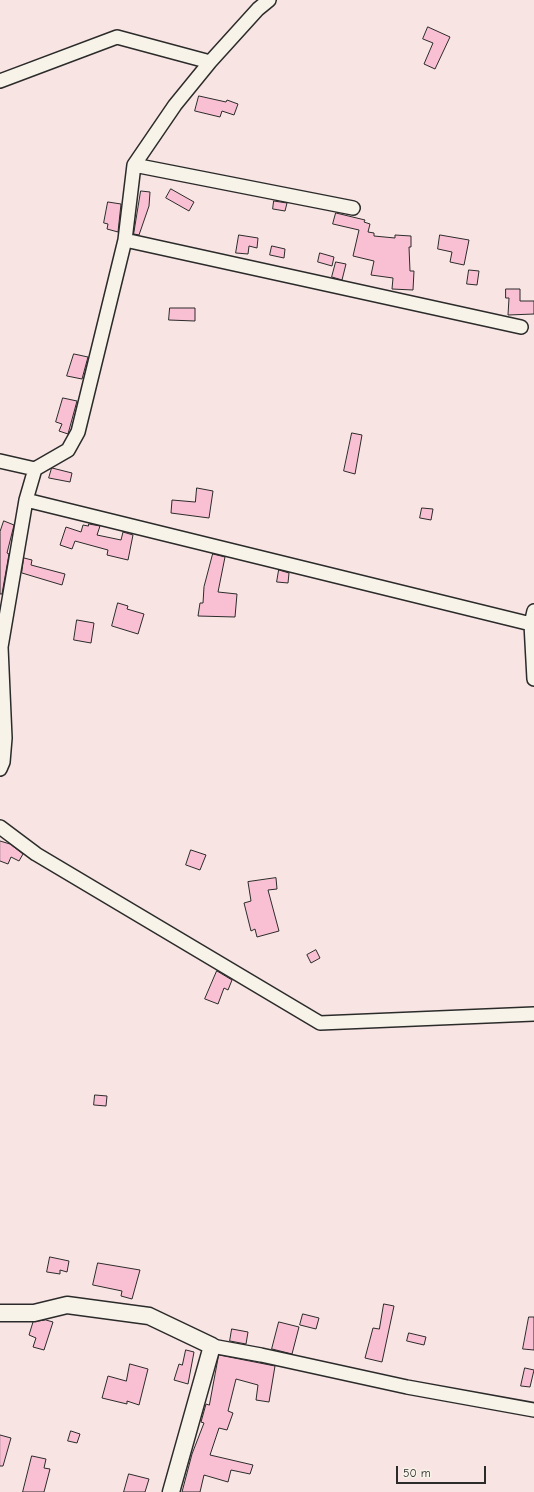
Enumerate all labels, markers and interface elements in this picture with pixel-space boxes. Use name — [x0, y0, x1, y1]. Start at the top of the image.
scale bar — [398, 1458, 488, 1484]
text: 50 m — [403, 1466, 431, 1480]

